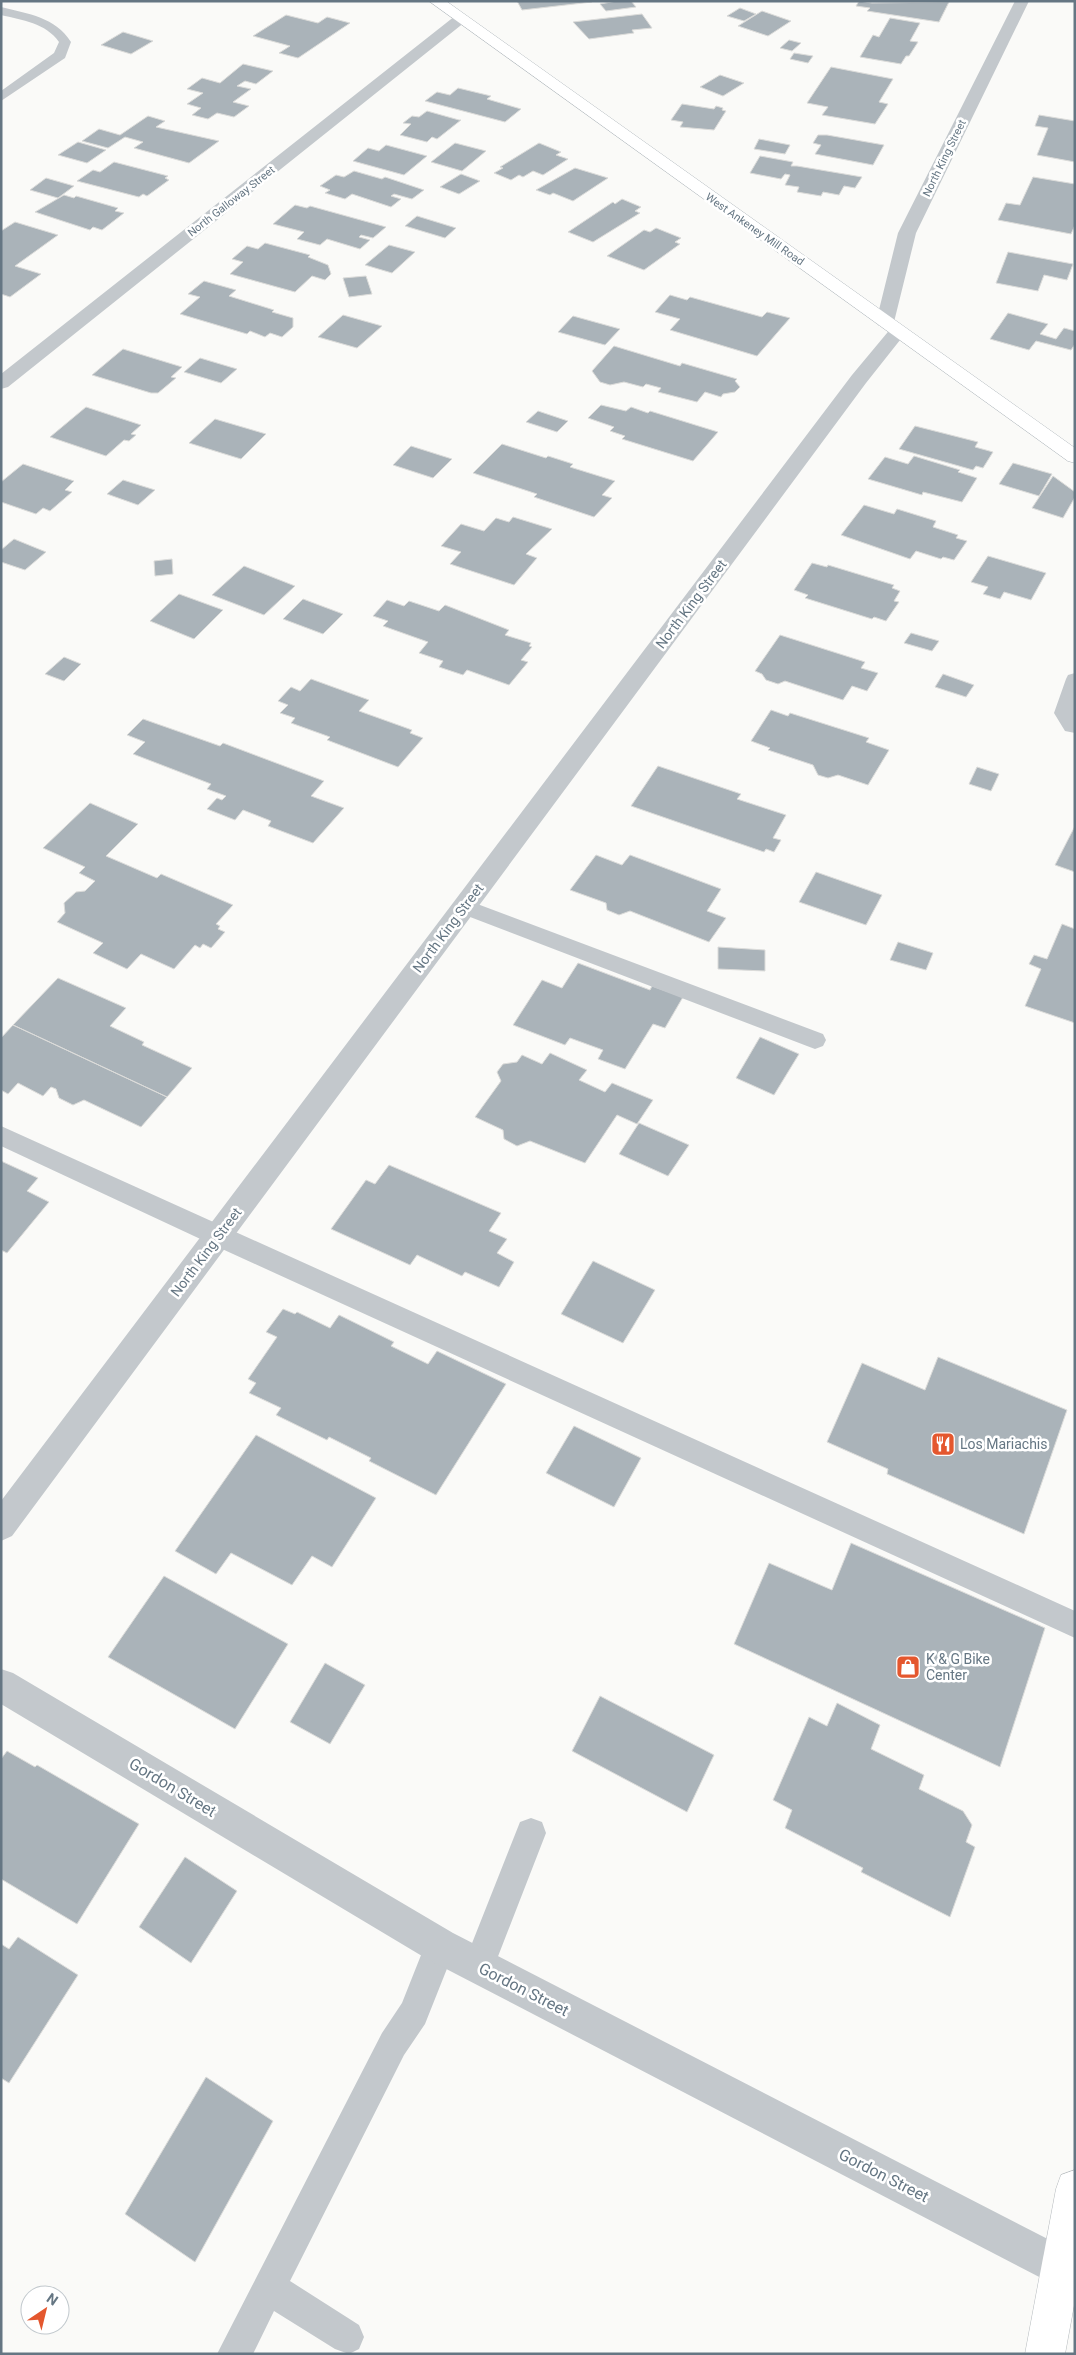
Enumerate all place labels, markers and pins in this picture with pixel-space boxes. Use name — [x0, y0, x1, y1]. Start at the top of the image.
restaurant icon: Los Mariachis — [930, 1431, 956, 1457]
place label: Los Mariachis — [960, 1436, 1048, 1452]
place label: K & G Bike Center — [926, 1651, 990, 1683]
shop icon: K & G Bike Center — [895, 1654, 921, 1680]

